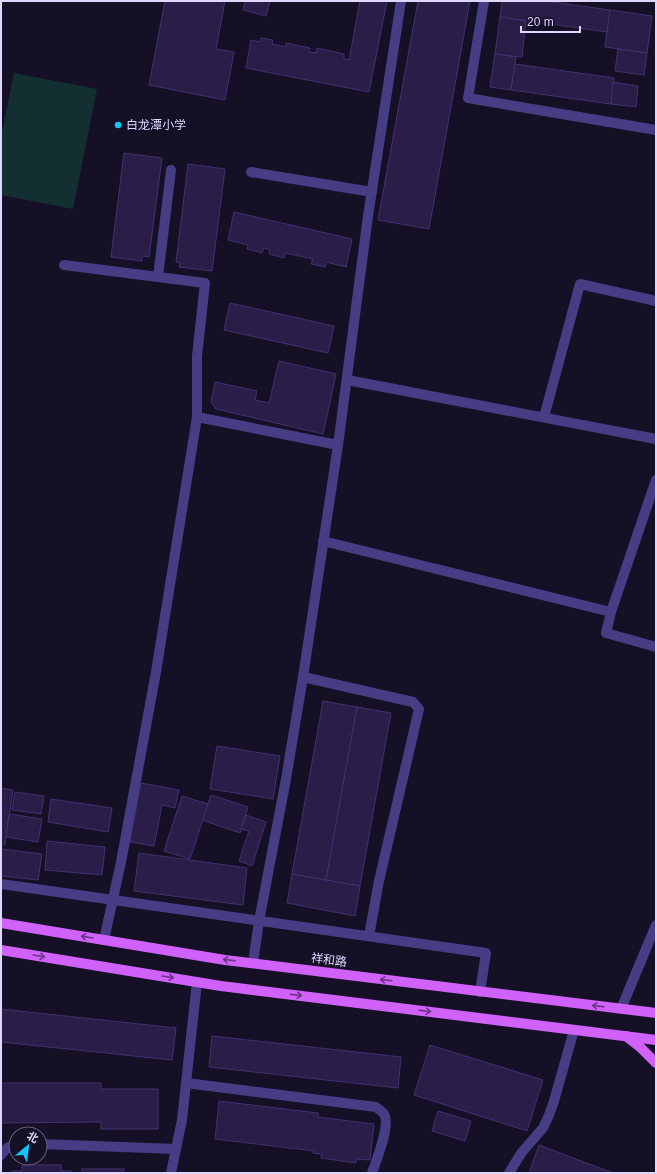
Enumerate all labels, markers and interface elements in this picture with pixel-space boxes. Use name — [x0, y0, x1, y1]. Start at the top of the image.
scale bar — [521, 8, 580, 34]
text: 20 m — [527, 15, 554, 29]
place label: 白龙潭小学 — [126, 118, 186, 132]
marker: 白龙潭小学 — [113, 120, 123, 130]
one-way arrow — [81, 933, 94, 941]
street label: 祥和路 — [310, 951, 348, 969]
one-way arrow — [33, 952, 46, 960]
one-way arrow — [223, 956, 236, 964]
one-way arrow — [161, 973, 174, 981]
one-way arrow — [380, 976, 393, 984]
one-way arrow — [290, 992, 303, 999]
one-way arrow — [592, 1002, 605, 1010]
one-way arrow — [419, 1008, 432, 1015]
north arrow — [8, 1126, 48, 1166]
text: 北 — [25, 1129, 41, 1145]

